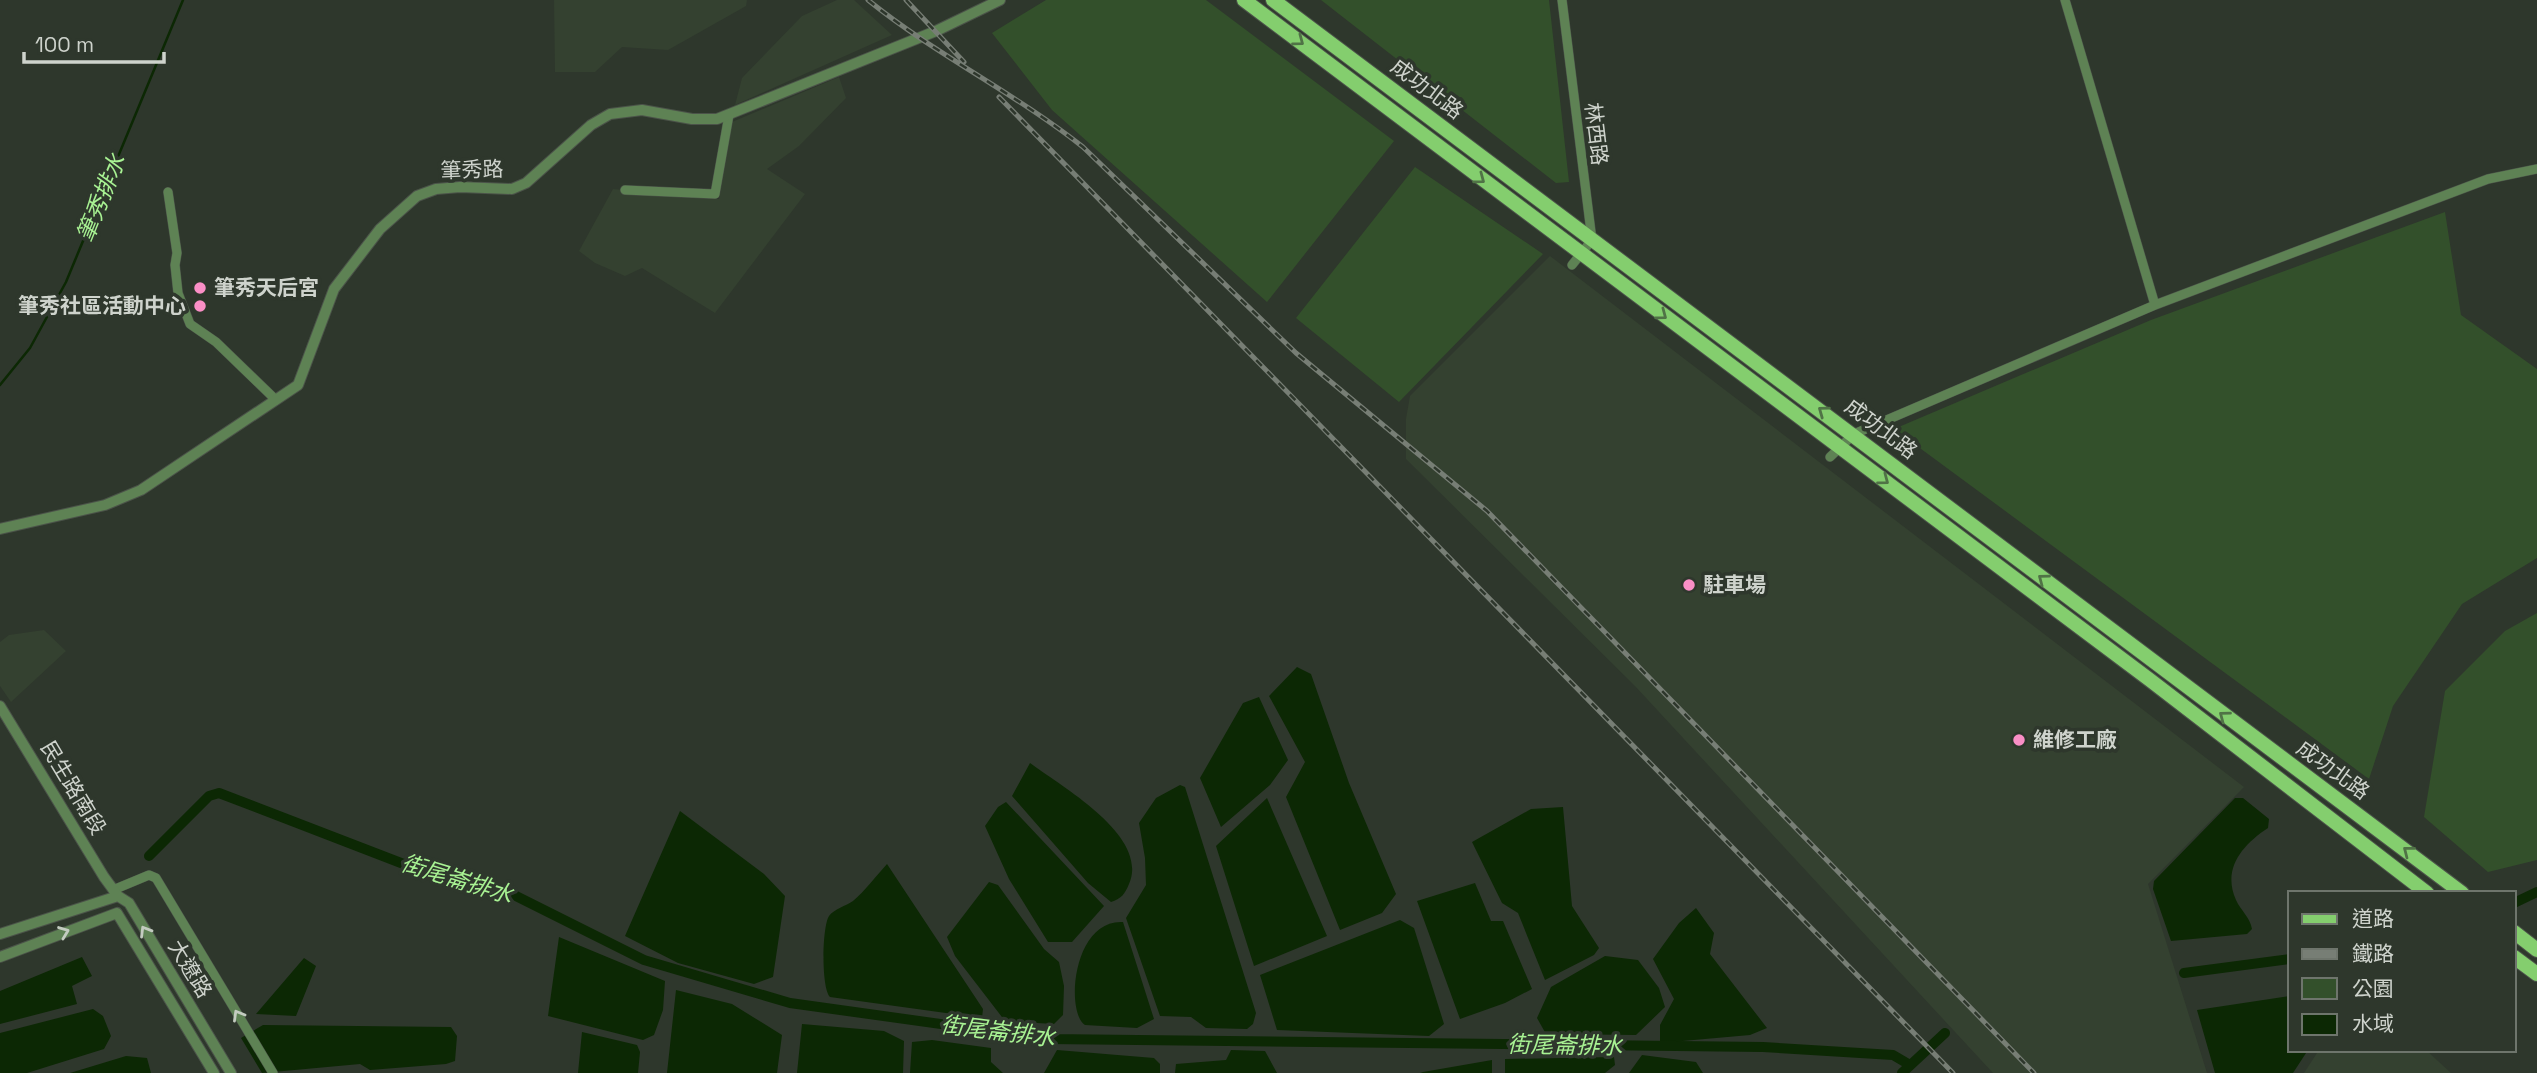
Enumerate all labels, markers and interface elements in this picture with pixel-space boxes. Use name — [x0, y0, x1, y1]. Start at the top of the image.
scale bar — [24, 21, 164, 65]
text: 100 m — [35, 31, 94, 58]
one-way arrow — [1291, 33, 1303, 46]
street label: 成功北路 — [1386, 53, 1469, 125]
street label: 林西路 — [1579, 101, 1614, 167]
water label: 筆秀排水 — [70, 149, 133, 246]
street label: 筆秀路 — [440, 155, 504, 184]
one-way arrow — [1472, 170, 1485, 183]
place label: 筆秀天后宮 — [214, 274, 319, 301]
marker: 筆秀天后宮 — [192, 280, 208, 296]
place label: 筆秀社區活動中心 — [18, 292, 186, 319]
marker: 筆秀社區活動中心 — [192, 298, 208, 314]
one-way arrow — [1654, 306, 1667, 319]
street label: 成功北路 — [1840, 393, 1923, 465]
one-way arrow — [1818, 407, 1831, 420]
one-way arrow — [1876, 472, 1889, 485]
place label: 駐車場 — [1703, 571, 1766, 598]
one-way arrow — [2039, 574, 2051, 587]
marker: 駐車場 — [1681, 577, 1697, 593]
one-way arrow — [2220, 712, 2232, 725]
place label: 維修工廠 — [2033, 726, 2117, 753]
marker: 維修工廠 — [2011, 732, 2027, 748]
street label: 成功北路 — [2291, 734, 2375, 805]
street label: 民生路南段 — [35, 736, 112, 840]
one-way arrow — [2403, 847, 2415, 860]
water label: 街尾崙排水 — [398, 848, 517, 910]
legend — [2288, 891, 2516, 1052]
text: 道路 — [2352, 905, 2394, 932]
one-way arrow — [140, 925, 153, 938]
one-way arrow — [57, 927, 69, 941]
street label: 大遼路 — [163, 935, 218, 1003]
text: 鐵路 — [2352, 940, 2394, 967]
text: 公園 — [2352, 975, 2394, 1002]
one-way arrow — [233, 1009, 246, 1022]
water label: 街尾崙排水 — [939, 1009, 1058, 1053]
text: 水域 — [2352, 1010, 2394, 1037]
water label: 街尾崙排水 — [1507, 1029, 1624, 1061]

